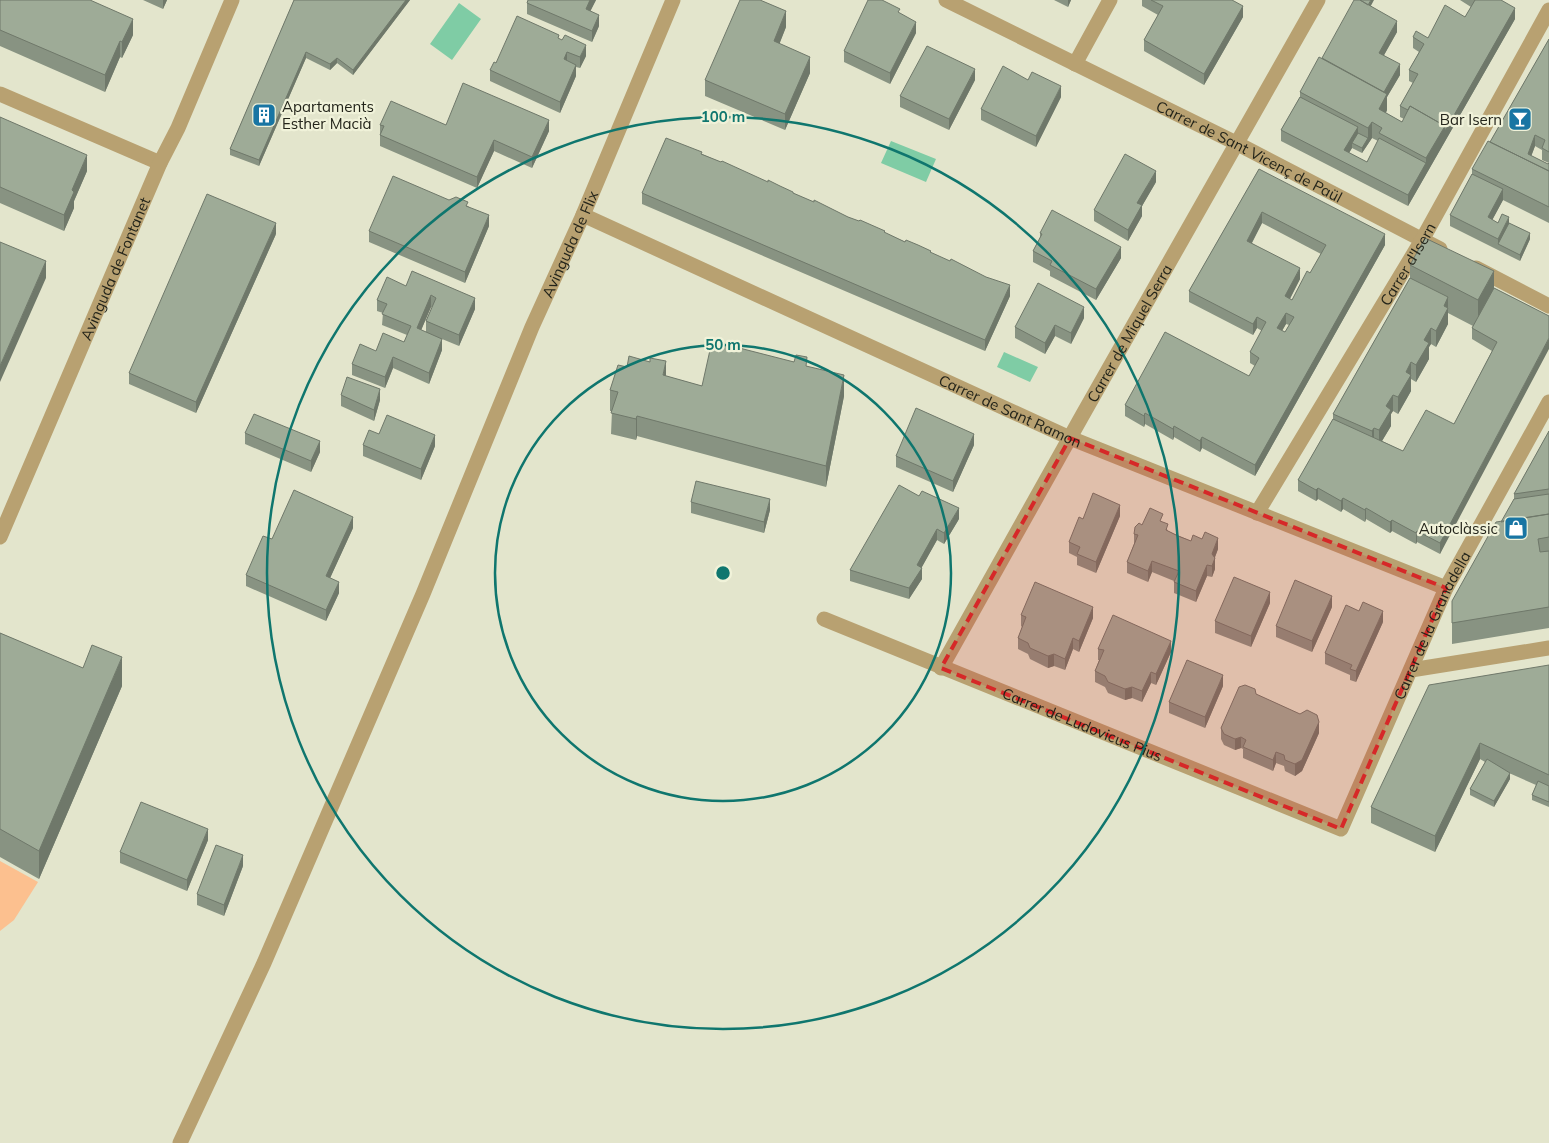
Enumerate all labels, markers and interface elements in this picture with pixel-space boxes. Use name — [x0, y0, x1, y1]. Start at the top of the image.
street label: Carrer de Sant Vicenç de Paül — [1153, 96, 1346, 206]
place label: Apartaments Esther Macià — [282, 97, 374, 133]
building icon: Apartaments Esther Macià — [251, 102, 277, 128]
bar icon: Bar Isern — [1507, 106, 1533, 132]
text: 100 m — [701, 107, 745, 126]
place label: Bar Isern — [1440, 110, 1502, 129]
street label: Avinguda de Flix — [537, 188, 602, 300]
street label: Avinguda de Fontanet — [76, 194, 154, 343]
street label: Carrer d'Isern — [1375, 219, 1439, 309]
street label: Carrer de Miquel Serra — [1082, 261, 1176, 406]
text: 50 m — [705, 335, 741, 354]
street label: Carrer de Sant Ramon — [936, 370, 1084, 451]
shop icon: Autoclàssic — [1503, 515, 1529, 541]
place label: Autoclàssic — [1419, 519, 1498, 538]
street label: Carrer de la Granadella — [1389, 548, 1474, 702]
centre of rings — [714, 564, 732, 582]
street label: Carrer de Ludovicus Pius — [1000, 683, 1165, 765]

